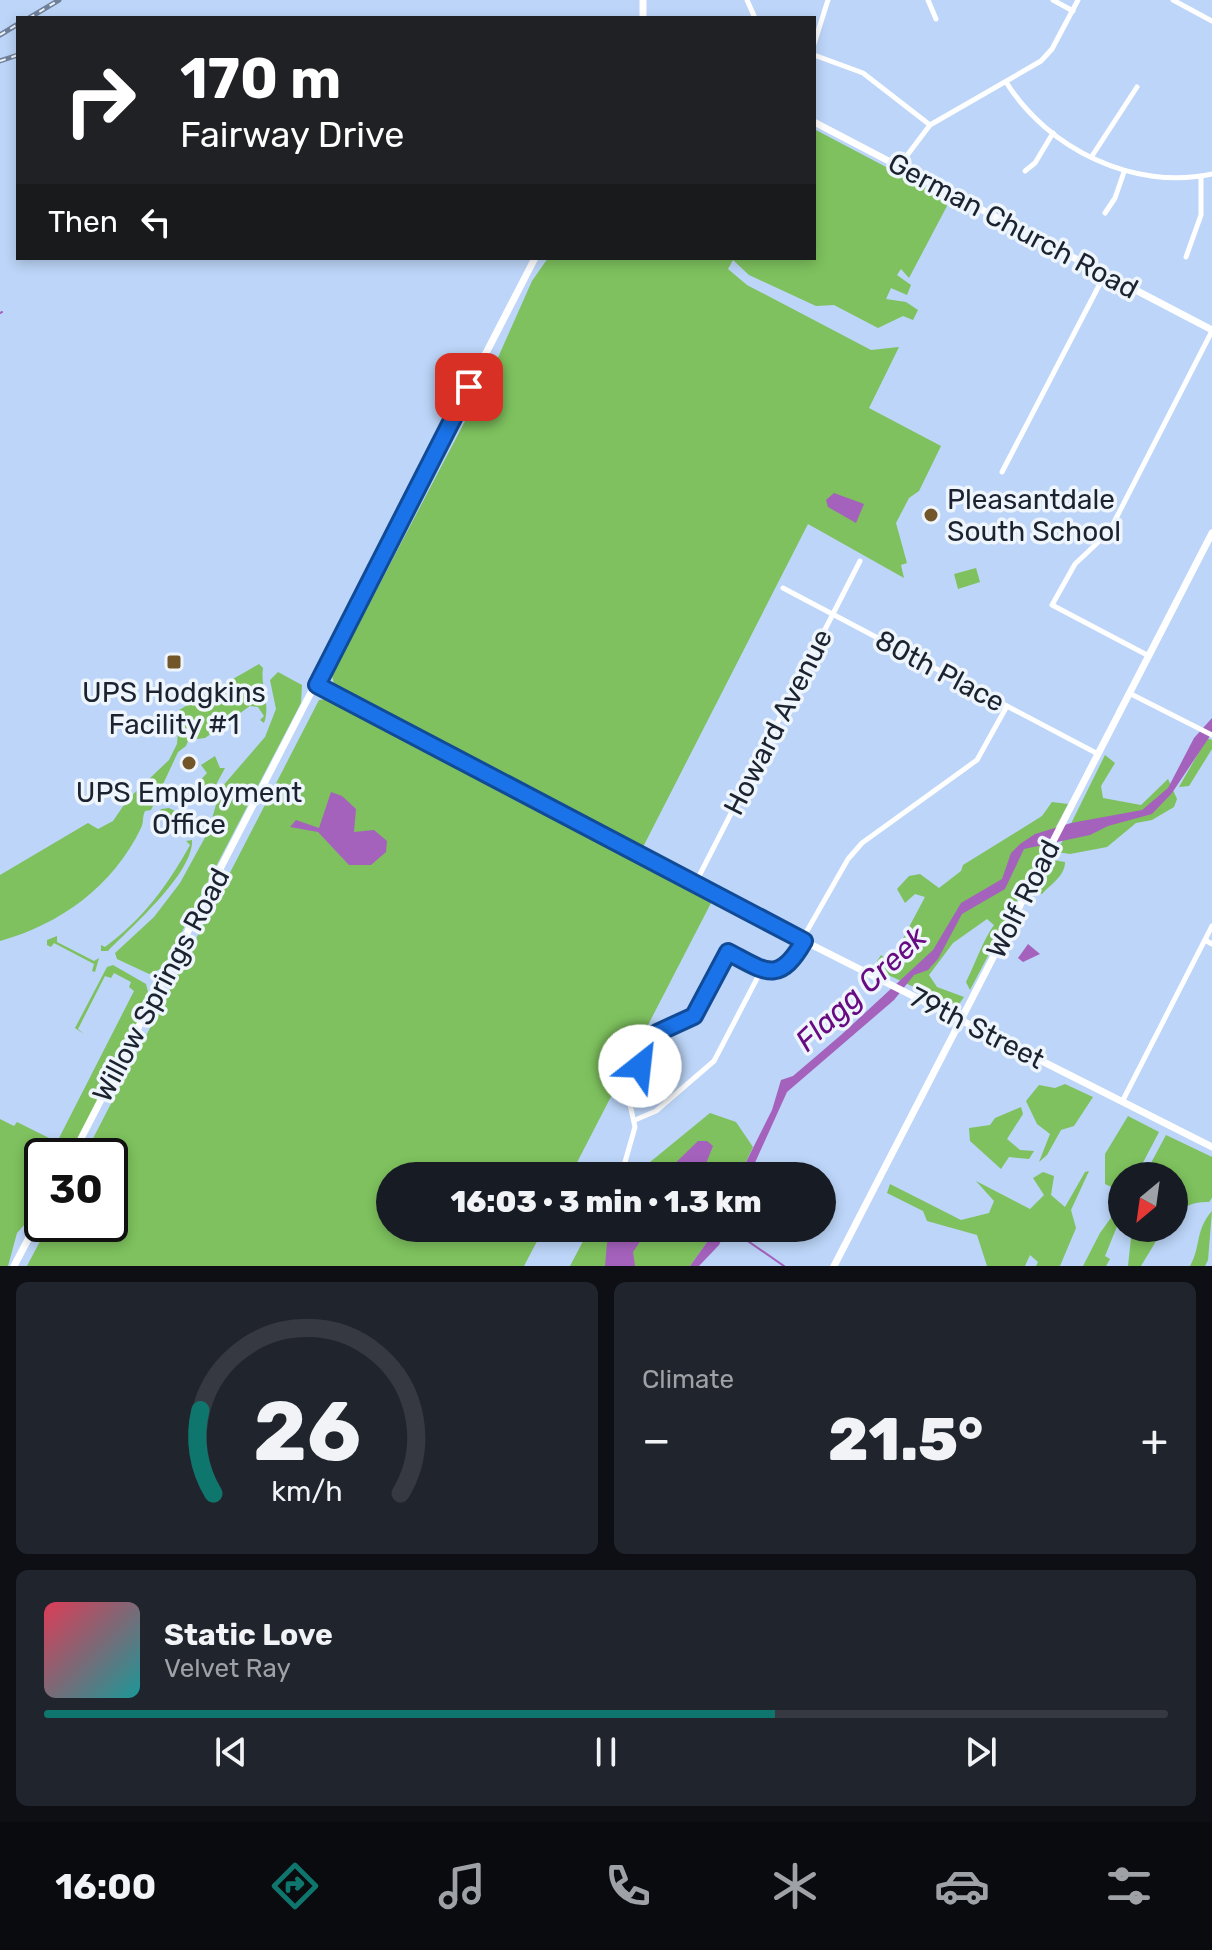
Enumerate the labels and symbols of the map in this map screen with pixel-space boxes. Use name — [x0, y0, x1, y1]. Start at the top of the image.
street label: German Church Road — [882, 146, 1144, 306]
pin — [435, 353, 503, 421]
place label: Pleasantdale South School — [947, 483, 1121, 548]
marker: Pleasantdale South School — [922, 506, 940, 524]
street label: Howard Avenue — [717, 623, 839, 821]
street label: 80th Place — [870, 623, 1010, 719]
marker: UPS Hodgkins Facility #1 — [165, 653, 183, 671]
place label: UPS Hodgkins Facility #1 — [82, 676, 266, 741]
marker: UPS Employment Office — [180, 754, 198, 772]
place label: UPS Employment Office — [76, 776, 302, 841]
street label: Wolf Road — [979, 834, 1067, 964]
street label: Willow Springs Road — [85, 863, 237, 1107]
water label: Flagg Creek — [788, 919, 934, 1059]
street label: 79th Street — [904, 980, 1050, 1076]
position arrow — [598, 1024, 682, 1108]
speed limit sign: 30 — [24, 1138, 128, 1242]
north arrow — [1108, 1162, 1188, 1242]

